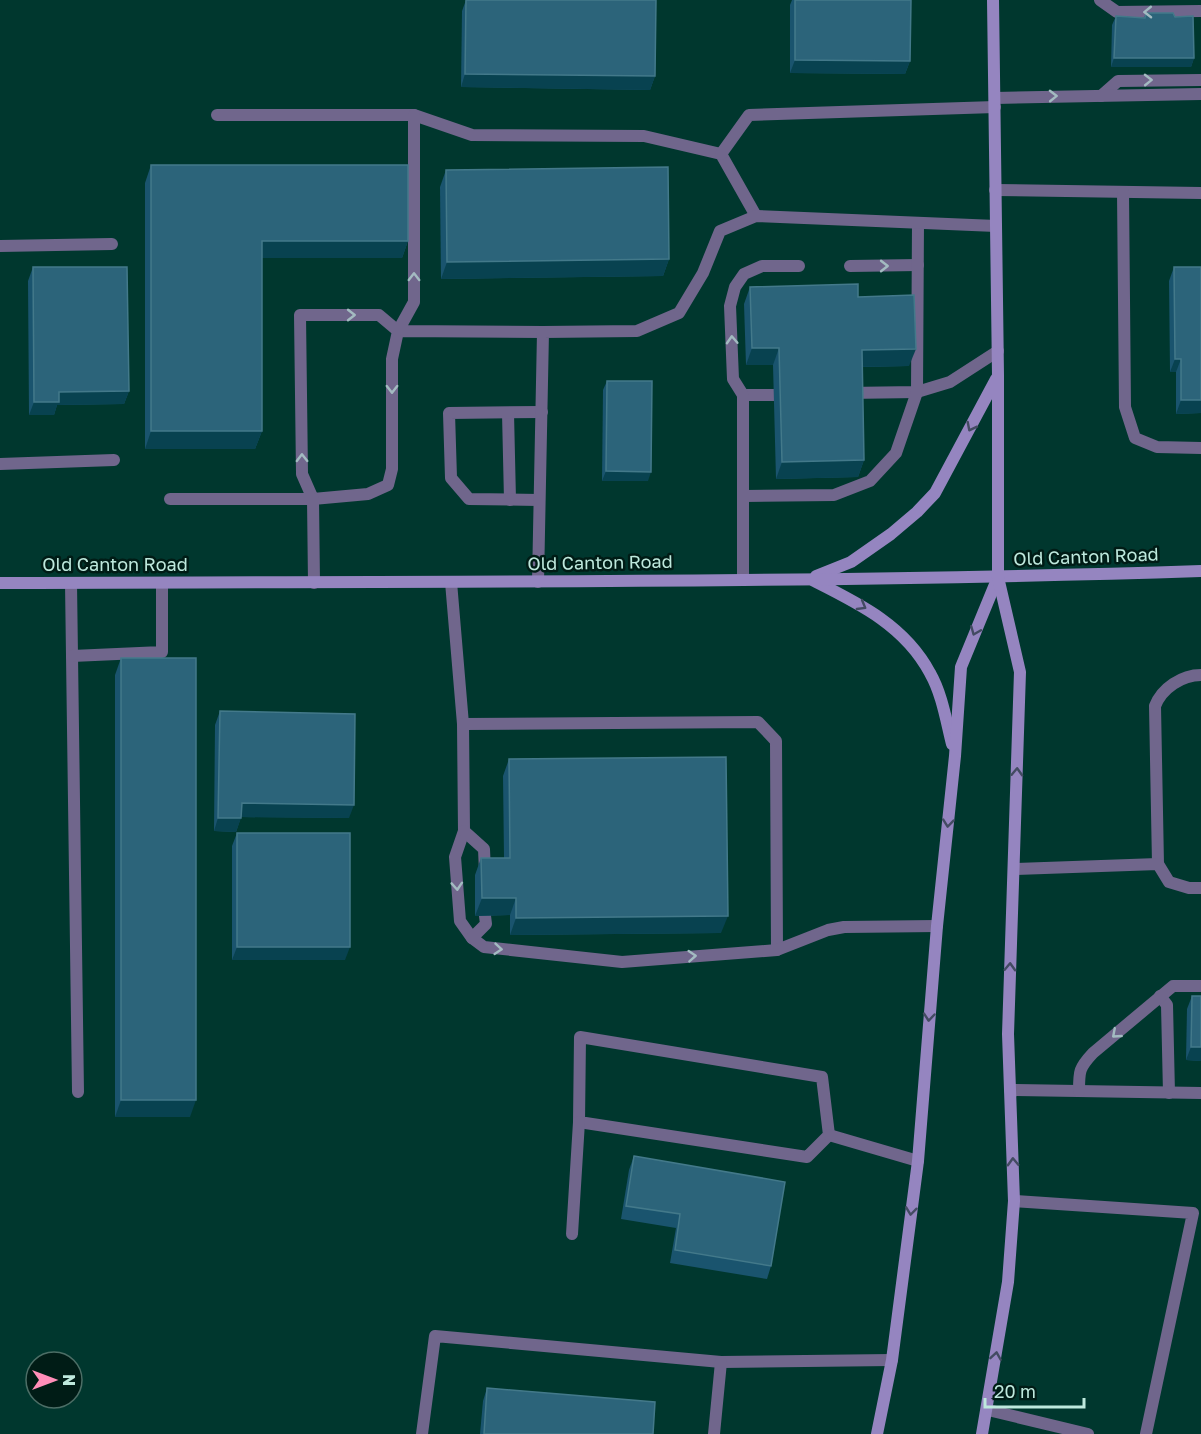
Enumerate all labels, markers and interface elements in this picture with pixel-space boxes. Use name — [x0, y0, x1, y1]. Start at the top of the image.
one-way arrow — [1144, 6, 1153, 18]
one-way arrow — [1144, 74, 1153, 86]
one-way arrow — [1049, 90, 1058, 103]
one-way arrow — [880, 260, 889, 272]
one-way arrow — [408, 272, 420, 281]
one-way arrow — [347, 309, 356, 321]
one-way arrow — [725, 335, 738, 344]
one-way arrow — [386, 384, 398, 393]
one-way arrow — [967, 420, 978, 431]
one-way arrow — [295, 454, 308, 463]
street label: Old Canton Road — [1013, 542, 1159, 570]
street label: Old Canton Road — [527, 550, 673, 574]
street label: Old Canton Road — [42, 553, 188, 575]
one-way arrow — [856, 598, 866, 610]
one-way arrow — [970, 625, 982, 636]
one-way arrow — [1011, 768, 1024, 777]
one-way arrow — [942, 818, 955, 828]
one-way arrow — [450, 881, 463, 890]
one-way arrow — [494, 942, 503, 955]
one-way arrow — [688, 950, 697, 963]
one-way arrow — [1004, 963, 1017, 972]
one-way arrow — [923, 1013, 936, 1022]
one-way arrow — [1112, 1027, 1123, 1038]
one-way arrow — [1006, 1157, 1019, 1166]
one-way arrow — [905, 1207, 918, 1216]
north arrow — [24, 1350, 84, 1410]
one-way arrow — [990, 1351, 1002, 1360]
scale bar — [985, 1371, 1084, 1409]
text: N — [59, 1374, 79, 1386]
text: 20 m — [994, 1380, 1036, 1402]

